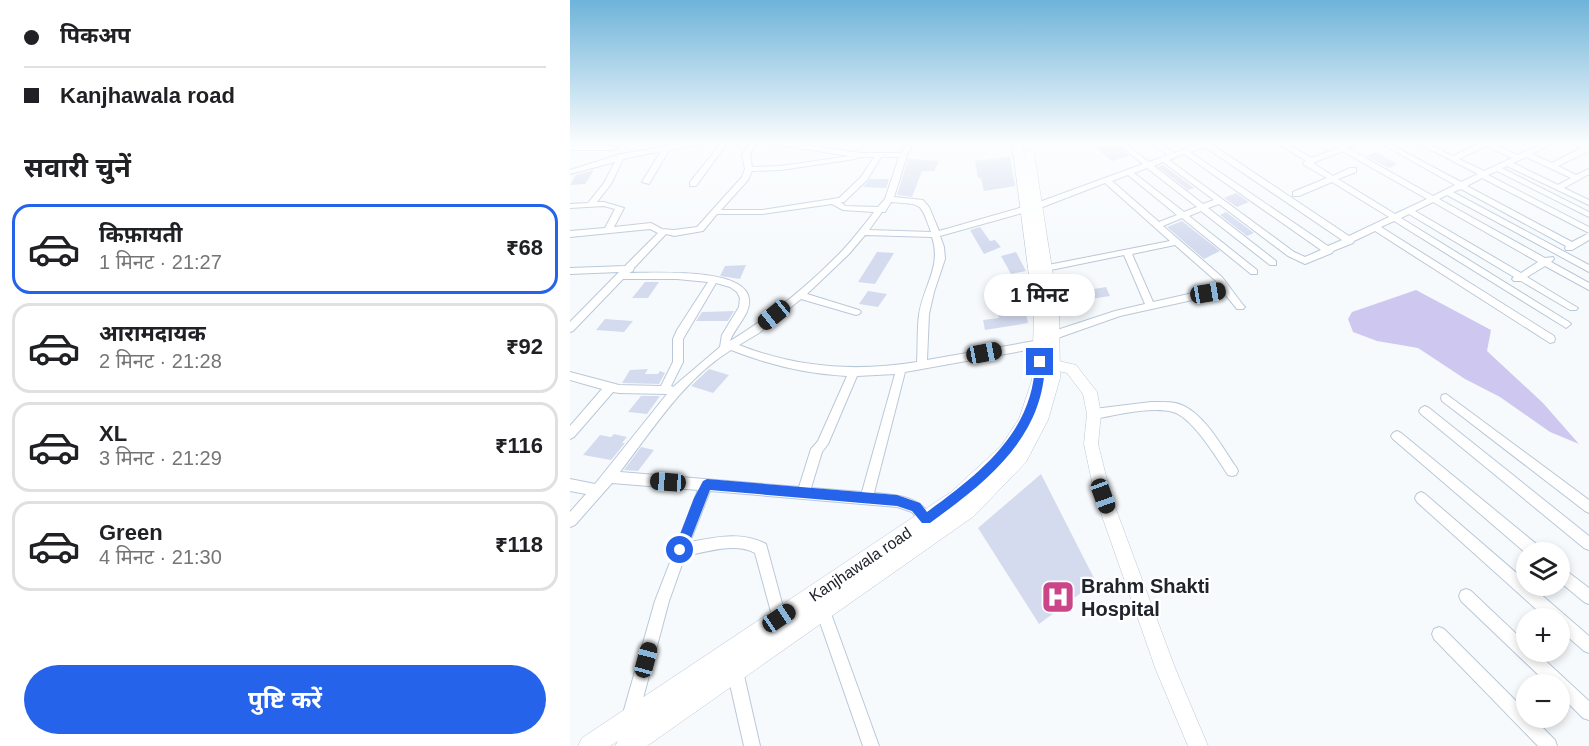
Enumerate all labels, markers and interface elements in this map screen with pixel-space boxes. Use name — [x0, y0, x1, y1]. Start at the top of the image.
text: पिकअप — [60, 23, 131, 48]
text: Kanjhawala road — [60, 83, 235, 108]
text: सवारी चुनें — [24, 153, 131, 183]
icon: car — [27, 222, 81, 276]
text: किफ़ायती — [99, 222, 183, 247]
text: ₹68 — [506, 235, 543, 260]
text: 1 मिनट · 21:27 — [99, 251, 222, 273]
callout: 1 मिनट — [984, 275, 1096, 317]
car — [1189, 281, 1227, 305]
text: 1 मिनट — [1010, 284, 1069, 306]
car — [754, 297, 794, 333]
icon: car — [27, 321, 81, 375]
text: आरामदायक — [99, 321, 206, 346]
text: ₹92 — [506, 334, 543, 359]
car — [965, 341, 1003, 365]
route end — [1026, 348, 1053, 375]
text: 2 मिनट · 21:28 — [99, 350, 222, 372]
icon: car — [27, 420, 81, 474]
text: XL — [99, 421, 127, 446]
text: ₹116 — [495, 433, 543, 458]
text: 3 मिनट · 21:29 — [99, 447, 222, 469]
car — [649, 472, 687, 492]
car — [1088, 476, 1118, 516]
icon: car — [27, 519, 81, 573]
text: Green — [99, 520, 163, 545]
street label: Kanjhawala road — [806, 524, 914, 605]
text: ₹118 — [495, 532, 543, 557]
route start — [666, 536, 693, 563]
map controls — [1516, 542, 1570, 728]
button: layers — [1516, 542, 1570, 596]
text: 4 मिनट · 21:30 — [99, 546, 222, 568]
place label: Brahm Shakti Hospital — [1081, 575, 1210, 620]
hospital icon: Brahm Shakti Hospital — [1040, 579, 1076, 615]
car — [759, 600, 799, 636]
button: + — [1516, 608, 1570, 662]
car — [633, 640, 659, 680]
button: पुष्टि करें — [24, 665, 546, 734]
button: − — [1516, 674, 1570, 728]

